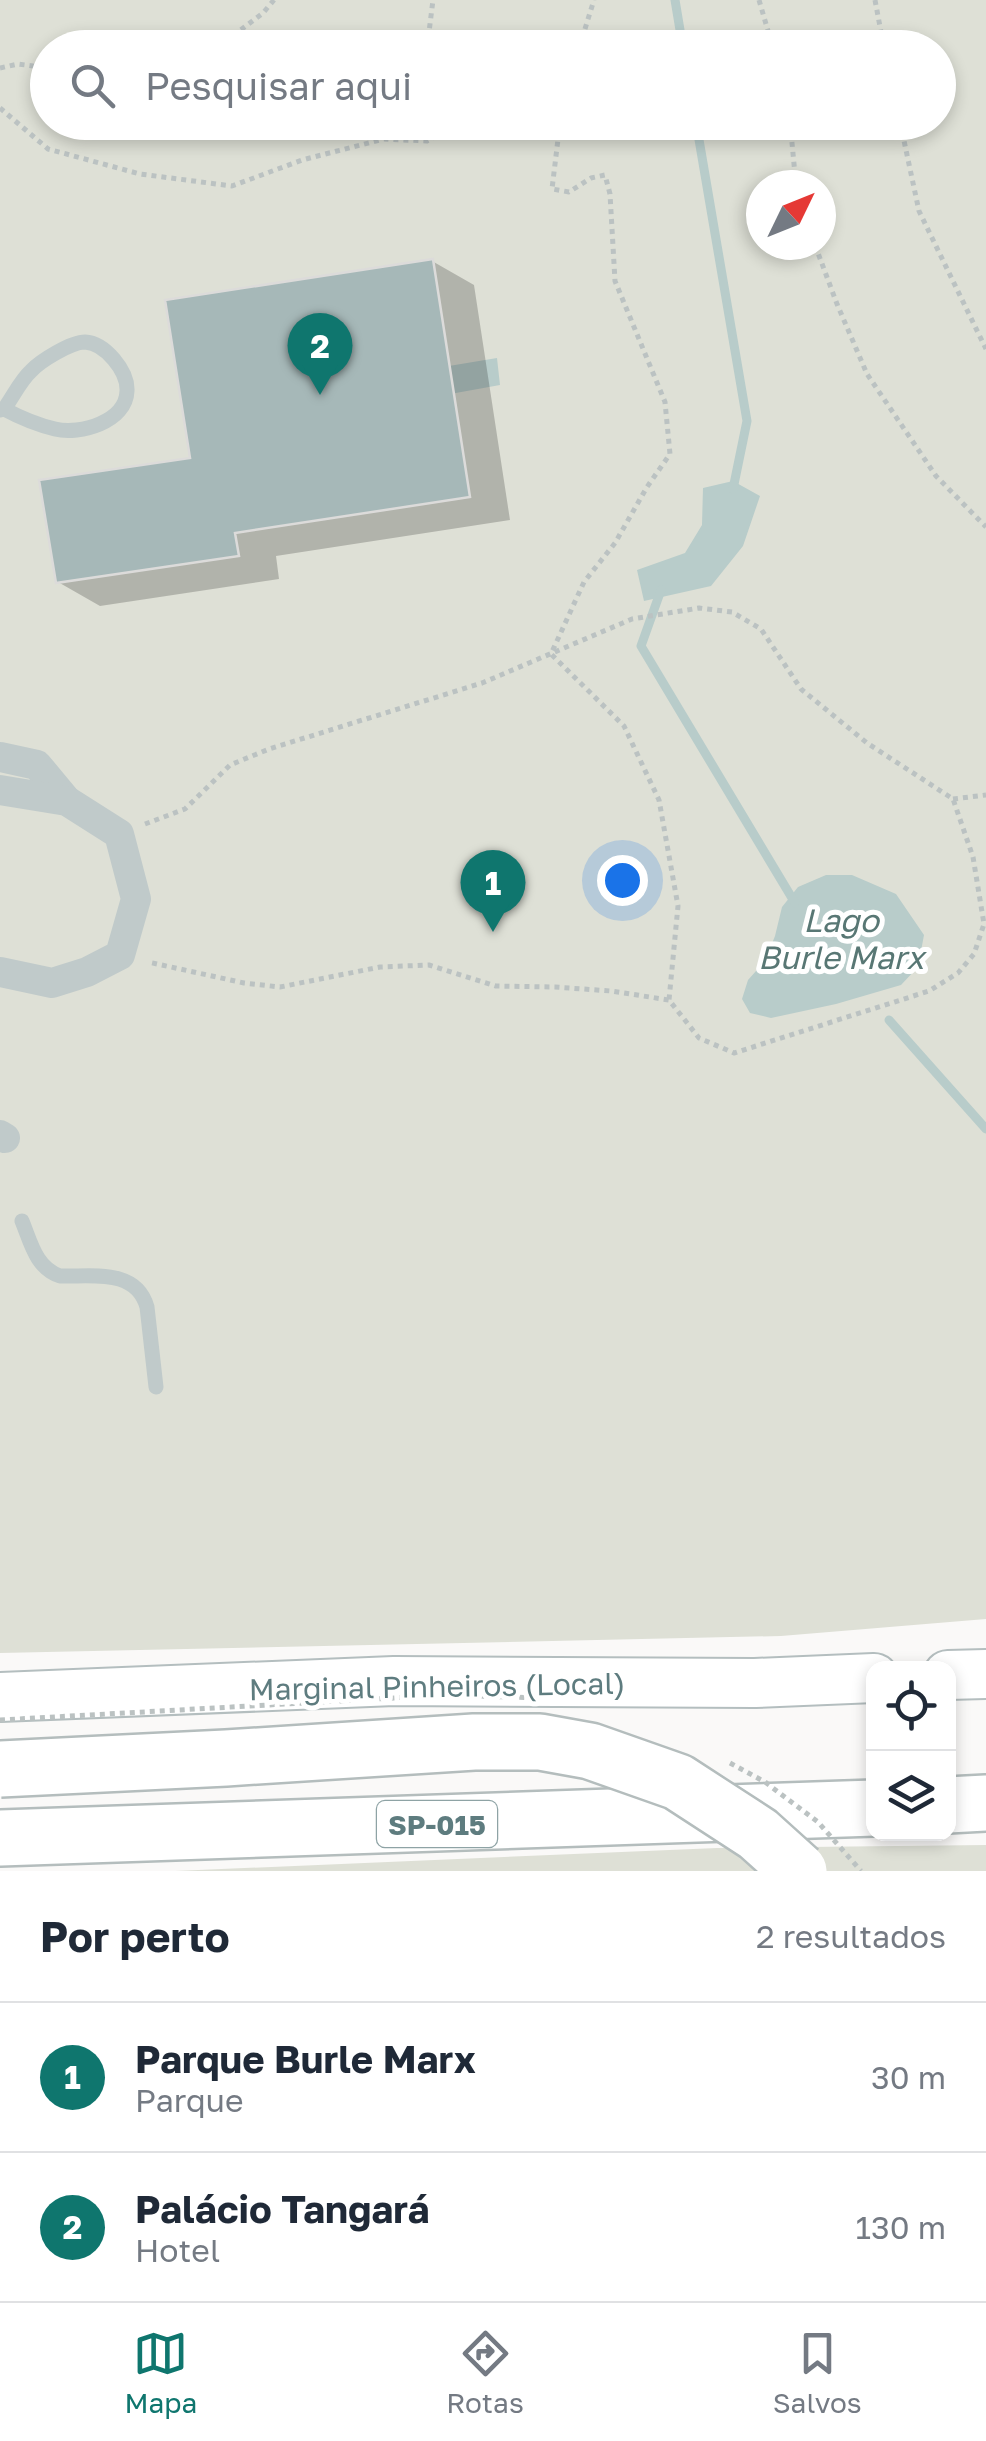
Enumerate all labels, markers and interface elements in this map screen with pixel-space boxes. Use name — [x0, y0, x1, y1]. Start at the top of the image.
search box — [30, 30, 956, 140]
icon: search — [65, 58, 120, 113]
text: Pesquisar aqui — [145, 63, 412, 108]
north arrow — [746, 170, 836, 260]
pin: 2 — [288, 312, 352, 395]
pin: 1 — [460, 850, 526, 932]
your location — [597, 855, 648, 906]
water label: Lago Burle Marx — [758, 901, 927, 976]
map controls — [866, 1661, 956, 1841]
button: locate — [866, 1661, 956, 1751]
street label: Marginal Pinheiros (Local) — [248, 1665, 626, 1707]
button: layers — [866, 1751, 956, 1841]
road number: SP-015 — [377, 1801, 497, 1847]
text: Por perto — [40, 1911, 230, 1961]
text: 2 resultados — [756, 1917, 946, 1955]
text: Parque Burle Marx — [135, 2036, 476, 2081]
text: 1 — [64, 2058, 81, 2096]
text: 30 m — [871, 2058, 946, 2096]
text: Parque — [135, 2081, 243, 2119]
text: Palácio Tangará — [135, 2186, 430, 2231]
text: 2 — [63, 2208, 82, 2246]
text: 130 m — [856, 2208, 946, 2246]
text: Hotel — [135, 2231, 220, 2269]
tab: Mapa — [124, 2326, 197, 2419]
tab: Rotas — [446, 2326, 524, 2419]
tab: Salvos — [773, 2326, 862, 2419]

